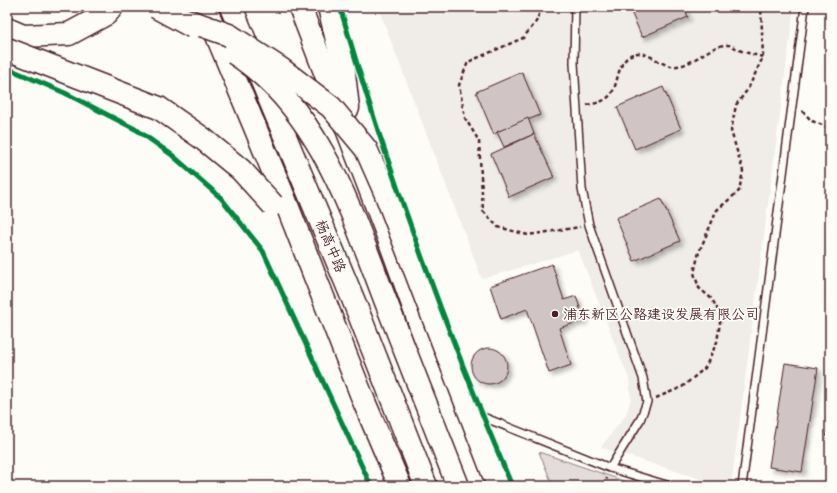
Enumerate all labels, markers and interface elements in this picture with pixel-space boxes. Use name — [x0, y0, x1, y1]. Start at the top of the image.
street label: 杨高中路 — [312, 217, 350, 275]
place label: 浦东新区公路建设发展有限公司 — [563, 305, 759, 323]
marker: 浦东新区公路建设发展有限公司 — [550, 309, 560, 319]

